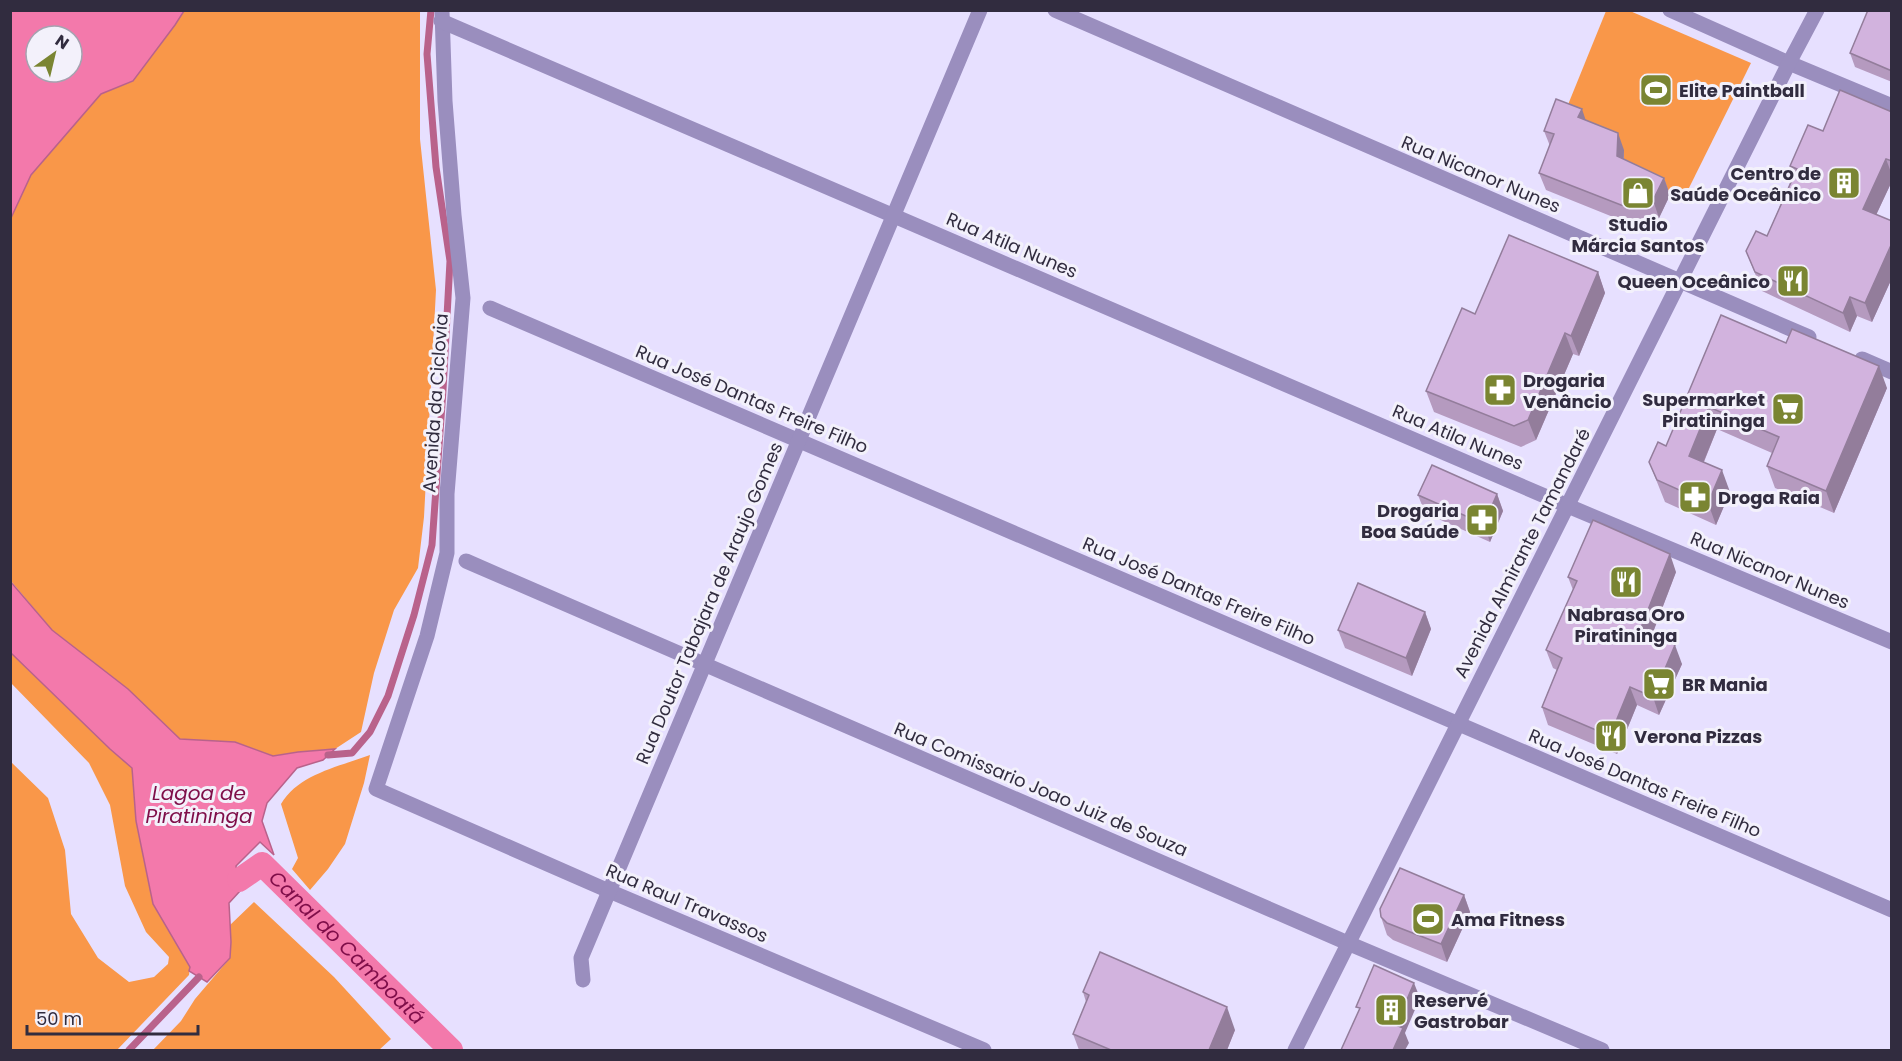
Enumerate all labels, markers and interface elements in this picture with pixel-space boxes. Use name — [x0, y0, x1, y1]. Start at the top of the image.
north arrow — [24, 24, 84, 84]
text: N — [51, 29, 74, 55]
sports icon: Elite Paintball — [1638, 72, 1674, 108]
place label: Elite Paintball — [1679, 78, 1805, 103]
street label: Rua Nicanor Nunes — [1398, 129, 1564, 219]
place label: Centro de Saúde Oceânico — [1670, 161, 1821, 207]
building icon: Centro de Saúde Oceânico — [1826, 165, 1862, 201]
shop icon: Studio Márcia Santos — [1620, 175, 1656, 211]
street label: Rua Atila Nunes — [943, 206, 1081, 284]
place label: Studio Márcia Santos — [1572, 212, 1704, 258]
restaurant icon: Queen Oceânico — [1775, 263, 1811, 299]
place label: Queen Oceânico — [1617, 269, 1770, 294]
street label: Avenida da Ciclovia — [416, 313, 454, 493]
street label: Rua José Dantas Freire Filho — [632, 339, 872, 459]
place label: Drogaria Venâncio — [1523, 368, 1611, 414]
pharmacy icon: Drogaria Venâncio — [1482, 372, 1518, 408]
place label: Supermarket Piratininga — [1642, 387, 1765, 433]
supermarket icon: Supermarket Piratininga — [1770, 391, 1806, 427]
street label: Rua Atila Nunes — [1389, 398, 1527, 476]
street label: Avenida Almirante Tamandaré — [1448, 424, 1596, 682]
street label: Rua Doutor Tabajara de Araujo Gomes — [630, 438, 788, 768]
pharmacy icon: Droga Raia — [1677, 479, 1713, 515]
place label: Droga Raia — [1718, 485, 1820, 510]
place label: Drogaria Boa Saúde — [1361, 498, 1459, 544]
pharmacy icon: Drogaria Boa Saúde — [1464, 502, 1500, 538]
street label: Rua Nicanor Nunes — [1687, 525, 1853, 615]
street label: Rua José Dantas Freire Filho — [1079, 531, 1319, 651]
restaurant icon: Nabrasa Oro Piratininga — [1608, 564, 1644, 600]
place label: Nabrasa Oro Piratininga — [1567, 602, 1685, 648]
supermarket icon: BR Mania — [1641, 666, 1677, 702]
place label: BR Mania — [1682, 672, 1768, 697]
street label: Rua Comissario Joao Juiz de Souza — [890, 716, 1192, 862]
restaurant icon: Verona Pizzas — [1593, 718, 1629, 754]
street label: Rua José Dantas Freire Filho — [1525, 723, 1765, 843]
place label: Verona Pizzas — [1634, 724, 1762, 749]
water label: Lagoa de Piratininga — [145, 779, 253, 830]
street label: Rua Raul Travassos — [602, 858, 772, 948]
water label: Canal do Camboatá — [263, 864, 431, 1031]
sports icon: Ama Fitness — [1410, 901, 1446, 937]
place label: Ama Fitness — [1451, 907, 1565, 932]
place label: Reservé Gastrobar — [1414, 988, 1509, 1034]
building icon: Reservé Gastrobar — [1373, 992, 1409, 1028]
scale bar — [27, 998, 198, 1036]
text: 50 m — [36, 1006, 82, 1031]

